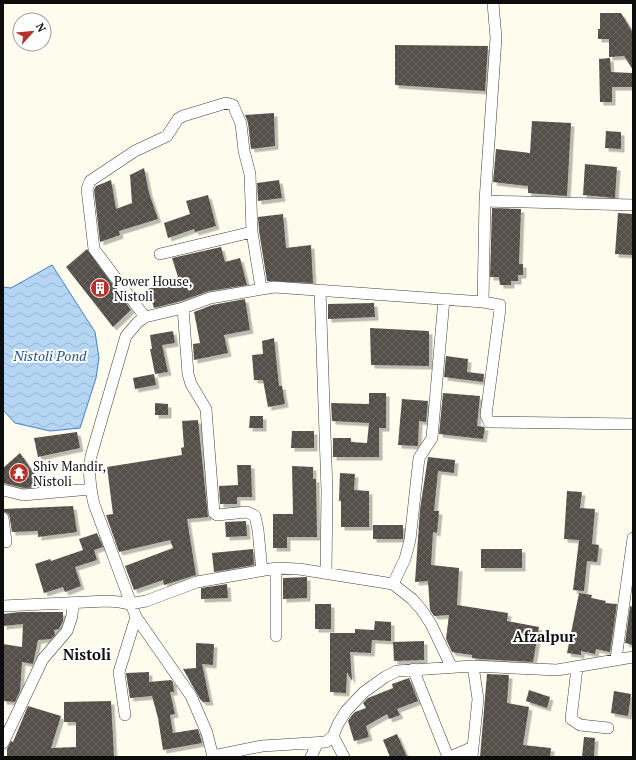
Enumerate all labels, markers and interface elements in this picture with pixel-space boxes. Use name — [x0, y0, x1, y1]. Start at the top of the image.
north arrow — [12, 12, 52, 52]
text: N — [33, 21, 49, 35]
place label: Power House, Nistoli — [114, 272, 192, 305]
building icon: Power House, Nistoli — [89, 277, 111, 299]
water label: Nistoli Pond — [12, 346, 87, 365]
place label: Shiv Mandir, Nistoli — [33, 457, 106, 490]
temple icon: Shiv Mandir, Nistoli — [8, 462, 30, 484]
district label: Afzalpur — [513, 626, 576, 646]
district label: Nistoli — [63, 644, 111, 664]

